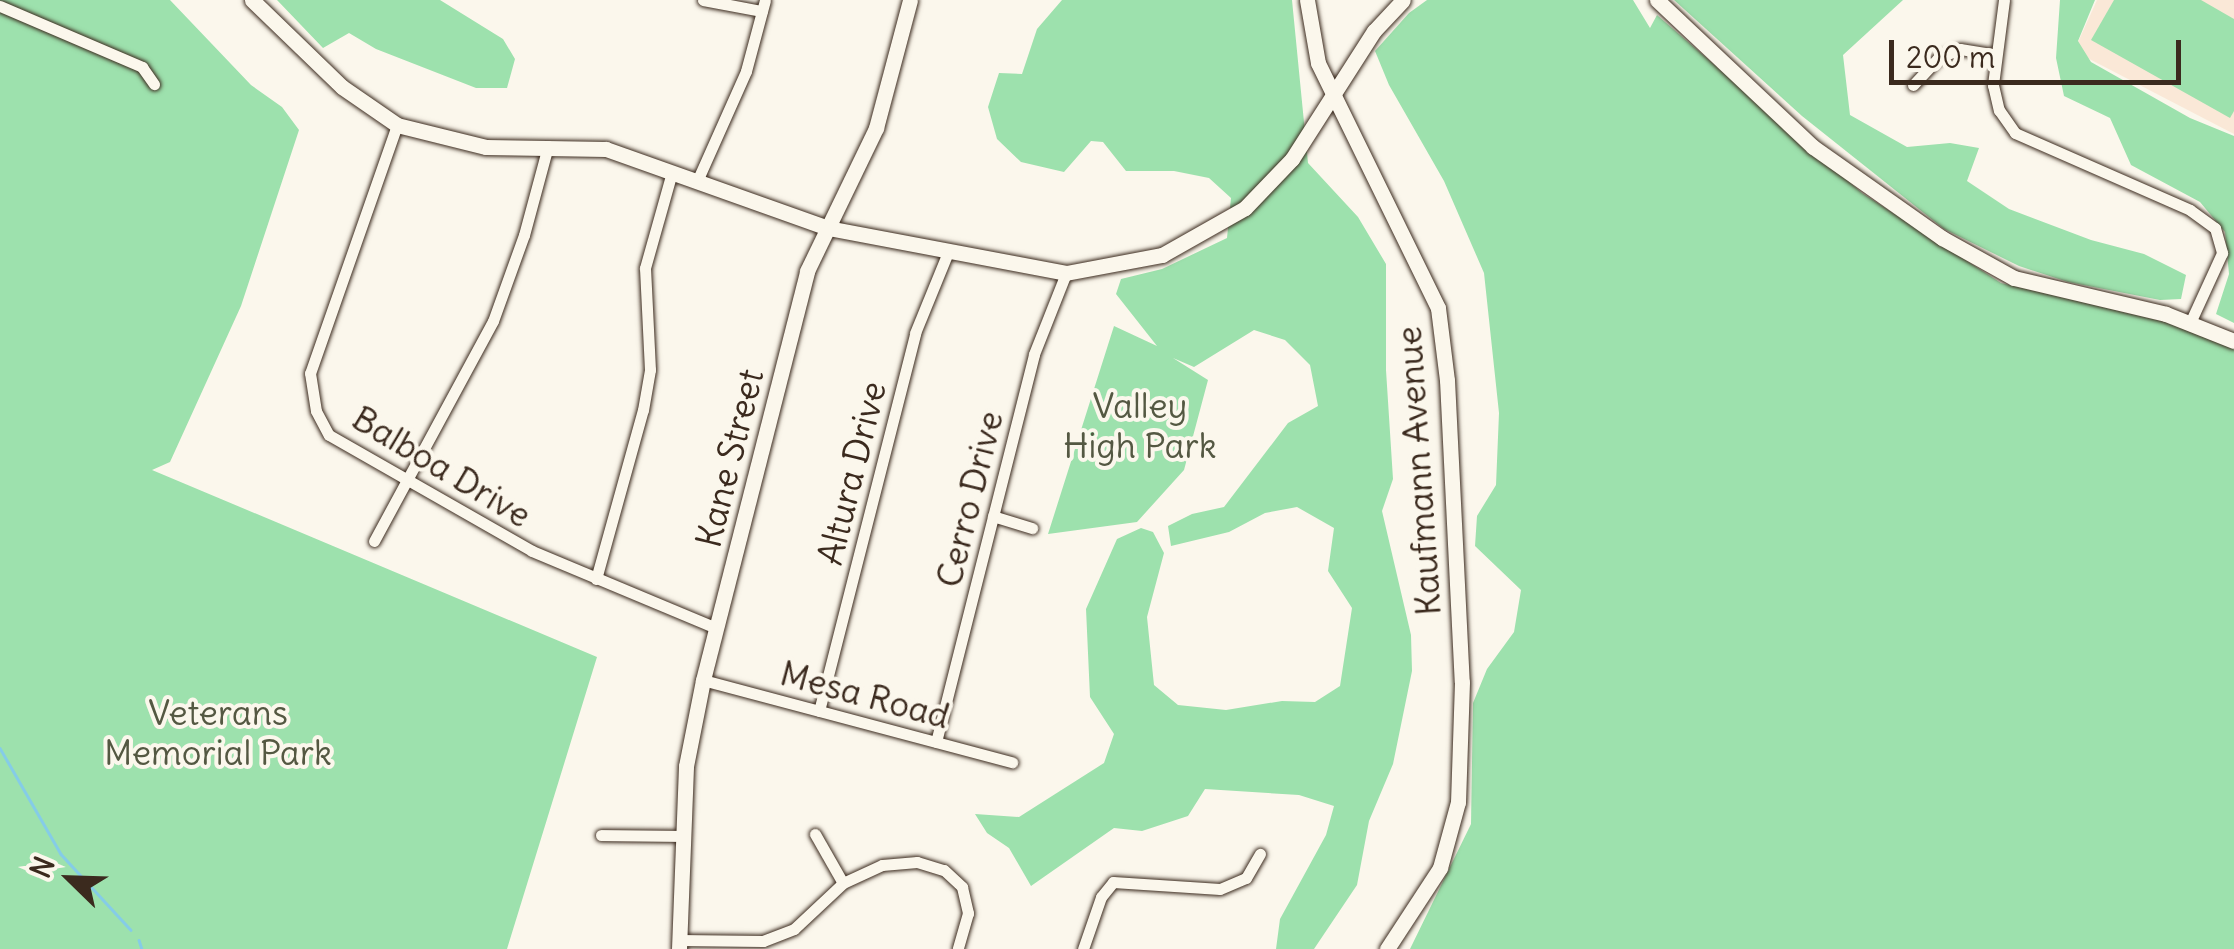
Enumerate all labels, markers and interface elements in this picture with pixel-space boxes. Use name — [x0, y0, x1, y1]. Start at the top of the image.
scale bar — [1894, 20, 2186, 82]
text: 200 m — [1906, 38, 1995, 76]
street label: Kaufmann Avenue — [1387, 325, 1449, 617]
street label: Kane Street — [687, 365, 771, 551]
street label: Altura Drive — [808, 377, 894, 569]
park label: Valley High Park — [1063, 384, 1217, 466]
street label: Balboa Drive — [345, 396, 539, 536]
street label: Cerro Drive — [927, 407, 1011, 591]
street label: Mesa Road — [776, 651, 954, 737]
park label: Veterans Memorial Park — [104, 691, 332, 773]
north arrow — [20, 829, 120, 929]
text: N — [22, 851, 63, 883]

